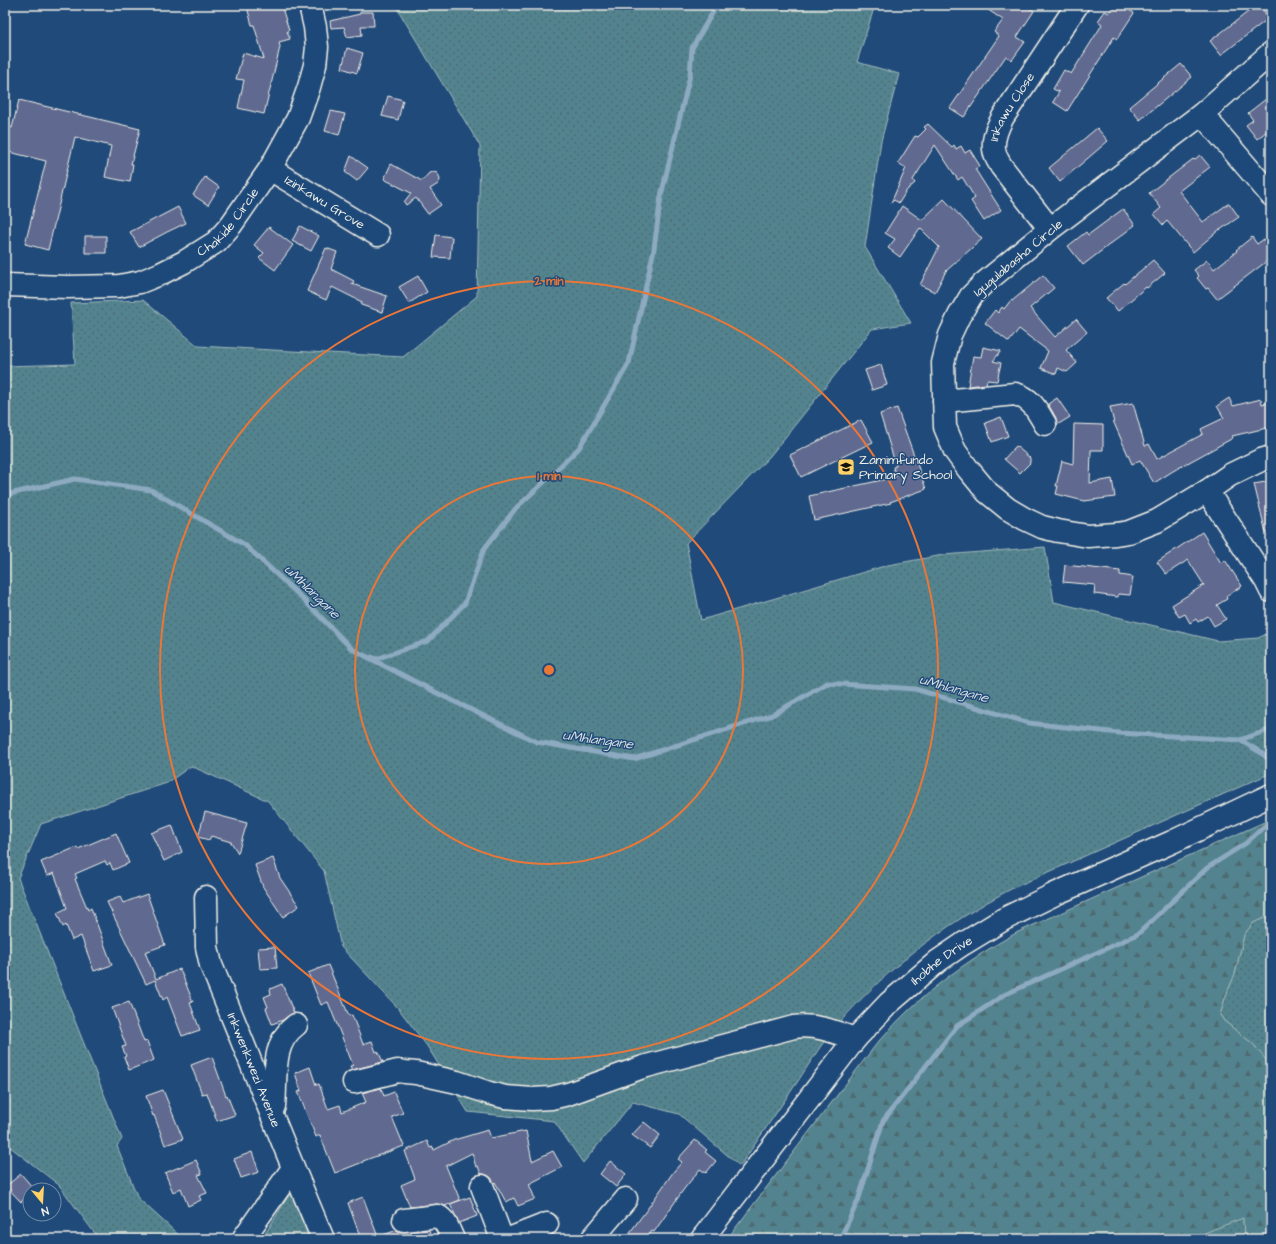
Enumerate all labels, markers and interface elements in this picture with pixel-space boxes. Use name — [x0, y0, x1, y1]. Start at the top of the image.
street label: Inkawu Close — [985, 69, 1039, 142]
street label: Izinkawu Grove — [281, 171, 368, 234]
street label: Chakide Circle — [193, 184, 263, 261]
street label: Igugulabasha Circle — [969, 215, 1067, 302]
text: 2 min — [534, 273, 563, 290]
place label: Zamimfundo Primary School — [859, 451, 952, 485]
school or university icon: Zamimfundo Primary School — [836, 457, 856, 477]
text: 1 min — [537, 468, 561, 485]
water label: uMhlangane — [280, 560, 345, 625]
centre of rings — [542, 663, 556, 677]
water label: uMhlangane — [917, 670, 992, 709]
water label: uMhlangane — [562, 725, 636, 755]
street label: Ihobhe Drive — [907, 931, 976, 990]
street label: Inkwenkwezi Avenue — [223, 1010, 285, 1130]
north arrow — [22, 1182, 62, 1222]
text: N — [39, 1203, 51, 1219]

